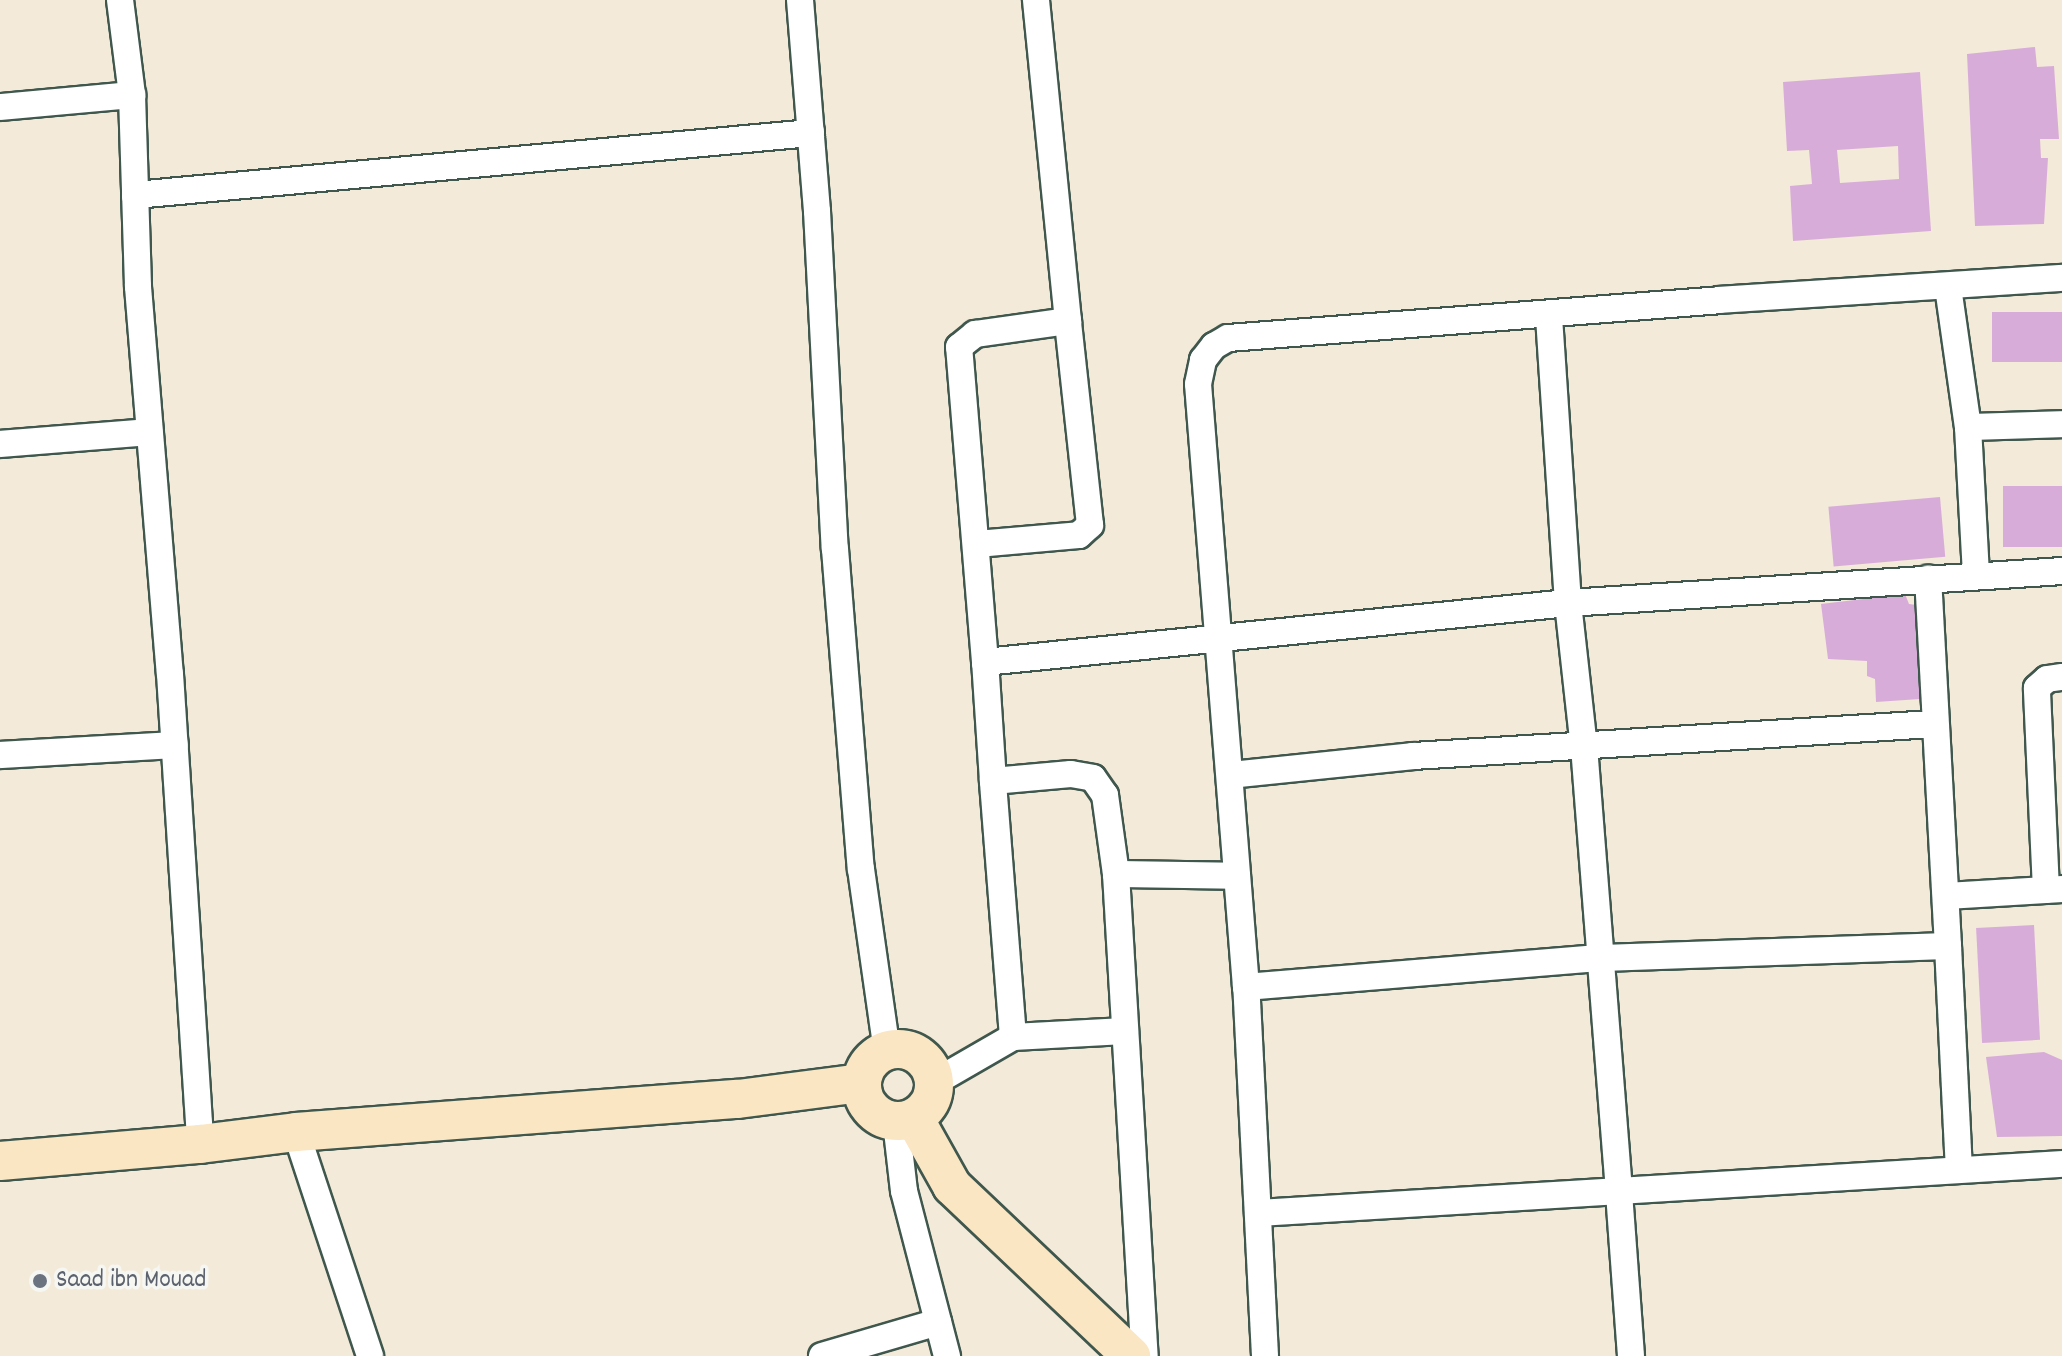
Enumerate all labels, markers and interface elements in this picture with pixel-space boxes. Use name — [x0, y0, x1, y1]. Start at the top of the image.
place label: Saad ibn Mouad — [56, 1265, 206, 1297]
marker: Saad ibn Mouad — [31, 1272, 49, 1290]

